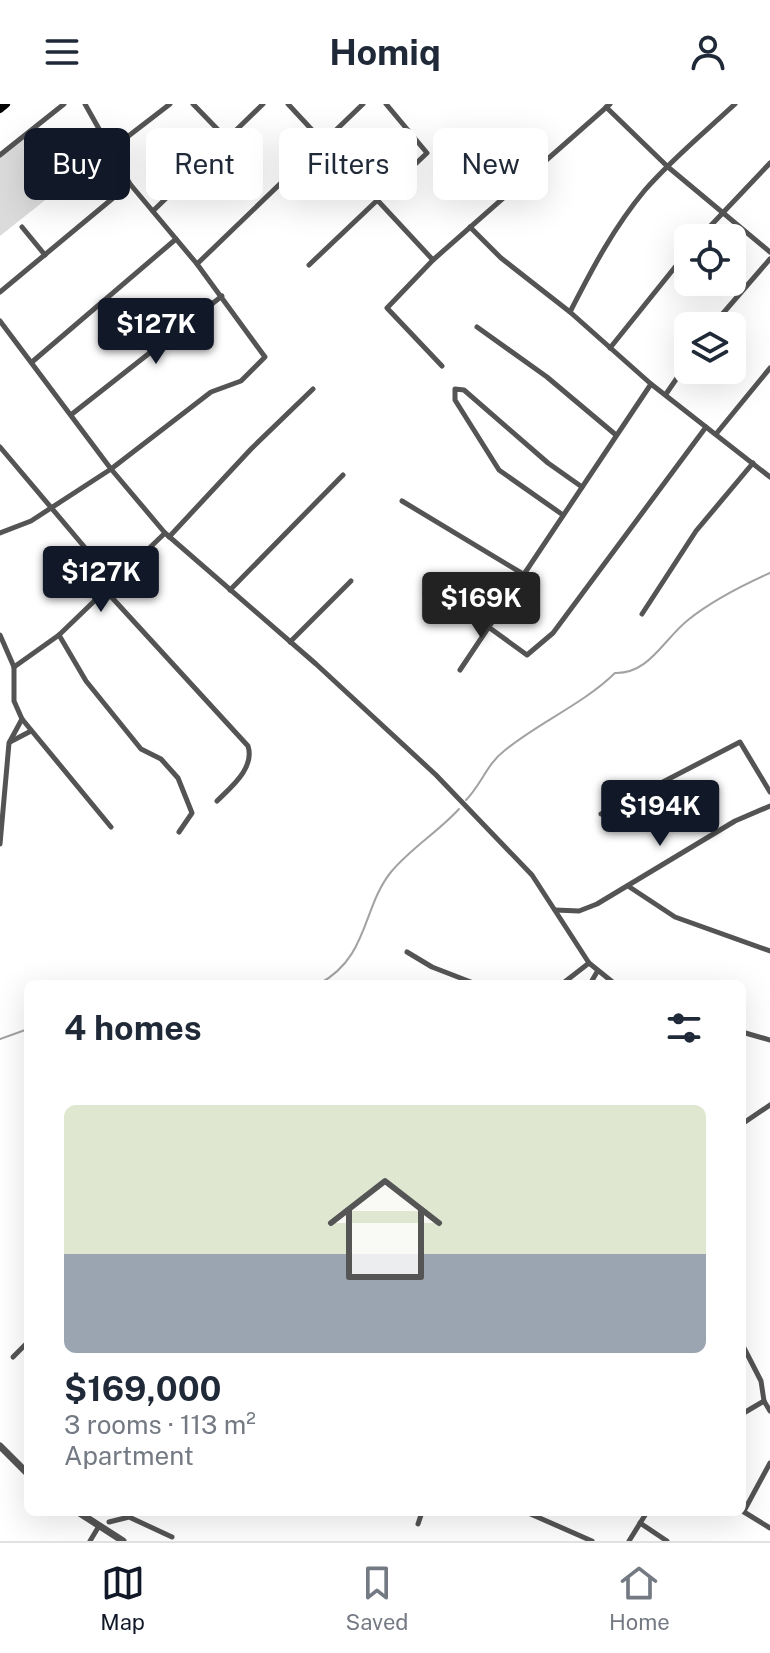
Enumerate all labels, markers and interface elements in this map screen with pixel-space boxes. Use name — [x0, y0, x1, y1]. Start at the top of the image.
icon: menu — [40, 30, 84, 74]
icon: person — [686, 30, 730, 74]
text: Homiq — [329, 31, 441, 73]
chip: Buy — [24, 128, 130, 200]
chip: Rent — [146, 128, 263, 200]
chip: Filters — [279, 128, 417, 200]
chip: New — [433, 128, 548, 200]
map controls — [674, 224, 746, 384]
button: locate — [674, 224, 746, 296]
pin: $127K — [100, 298, 212, 366]
text: $127K — [116, 308, 196, 339]
button: layers — [674, 312, 746, 384]
pin: $127K — [45, 546, 157, 614]
text: $127K — [61, 556, 141, 587]
pin: $169K — [425, 572, 537, 640]
text: $169K — [440, 582, 522, 613]
pin: $194K — [604, 780, 716, 848]
text: $194K — [619, 790, 701, 821]
icon: filters — [662, 1006, 706, 1050]
text: 4 homes — [64, 1008, 202, 1048]
icon: home — [313, 1157, 457, 1301]
text: $169,000 — [64, 1369, 221, 1409]
text: 3 rooms · 113 m² — [64, 1409, 256, 1440]
text: Apartment — [64, 1440, 194, 1471]
tab: Map — [100, 1561, 145, 1635]
tab: Saved — [346, 1561, 408, 1635]
tab: Home — [609, 1561, 670, 1635]

